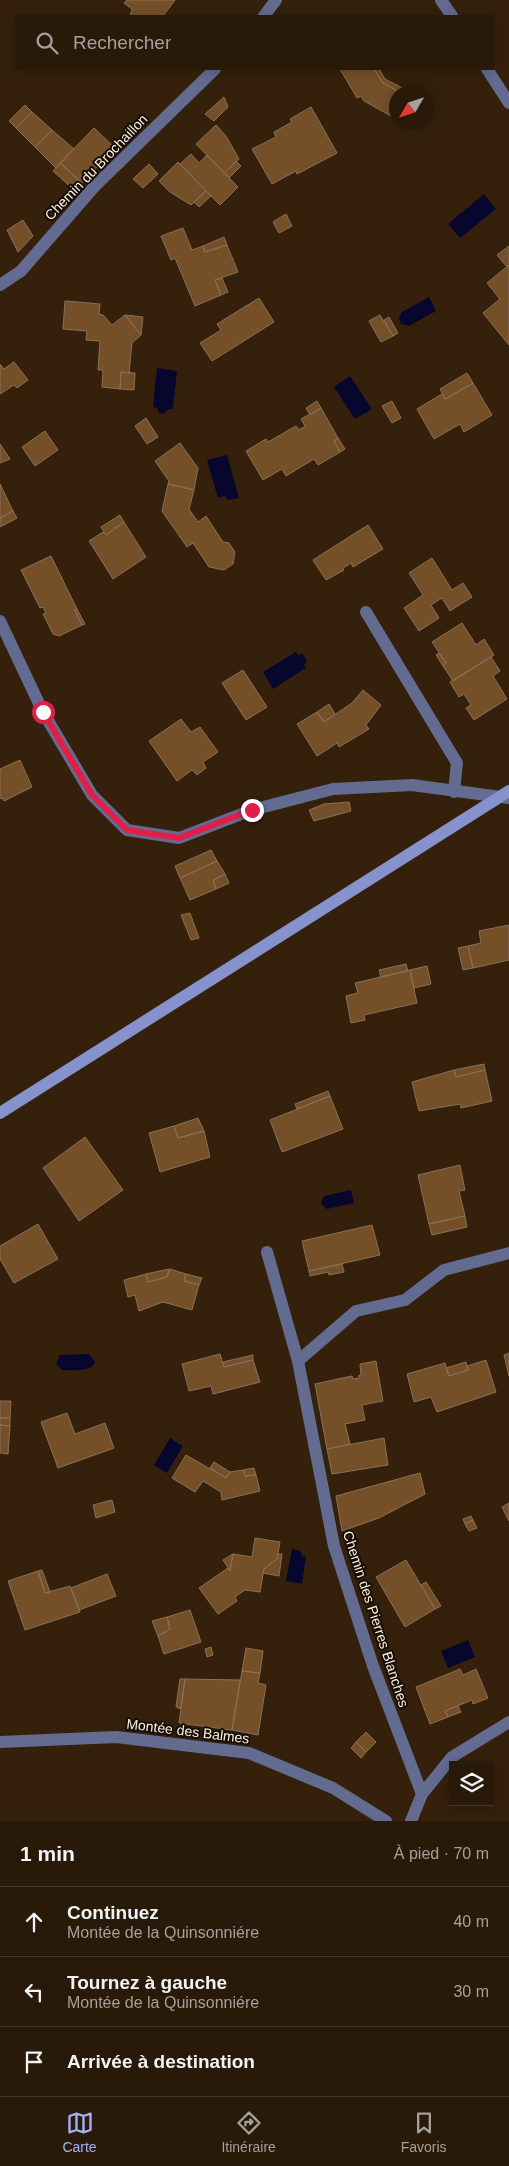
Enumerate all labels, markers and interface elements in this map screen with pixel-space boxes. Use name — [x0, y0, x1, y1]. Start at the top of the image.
search box — [15, 15, 494, 70]
icon: search — [33, 29, 61, 57]
text: Rechercher — [73, 32, 171, 53]
north arrow — [389, 85, 434, 130]
street label: Chemin du Brochaillon — [41, 111, 151, 223]
route start — [32, 701, 55, 724]
route end — [241, 799, 264, 822]
street label: Chemin des Pierres Blanches — [340, 1529, 412, 1709]
street label: Montée des Balmes — [126, 1716, 250, 1746]
map controls — [449, 1761, 494, 1806]
button: layers — [449, 1761, 494, 1806]
text: 1 min — [20, 1842, 75, 1865]
text: À pied · 70 m — [394, 1845, 489, 1862]
text: Continuez — [67, 1902, 159, 1923]
icon: ahead — [20, 1908, 48, 1936]
text: 40 m — [453, 1913, 489, 1930]
text: Montée de la Quinsonniére — [67, 1924, 259, 1941]
text: Tournez à gauche — [67, 1972, 227, 1993]
icon: left — [20, 1978, 48, 2006]
text: 30 m — [453, 1983, 489, 2000]
text: Montée de la Quinsonniére — [67, 1994, 259, 2011]
icon: arrive — [20, 2048, 48, 2076]
text: Arrivée à destination — [67, 2051, 255, 2072]
tab: Carte — [62, 2109, 97, 2155]
tab: Itinéraire — [221, 2109, 276, 2155]
tab: Favoris — [401, 2109, 447, 2155]

